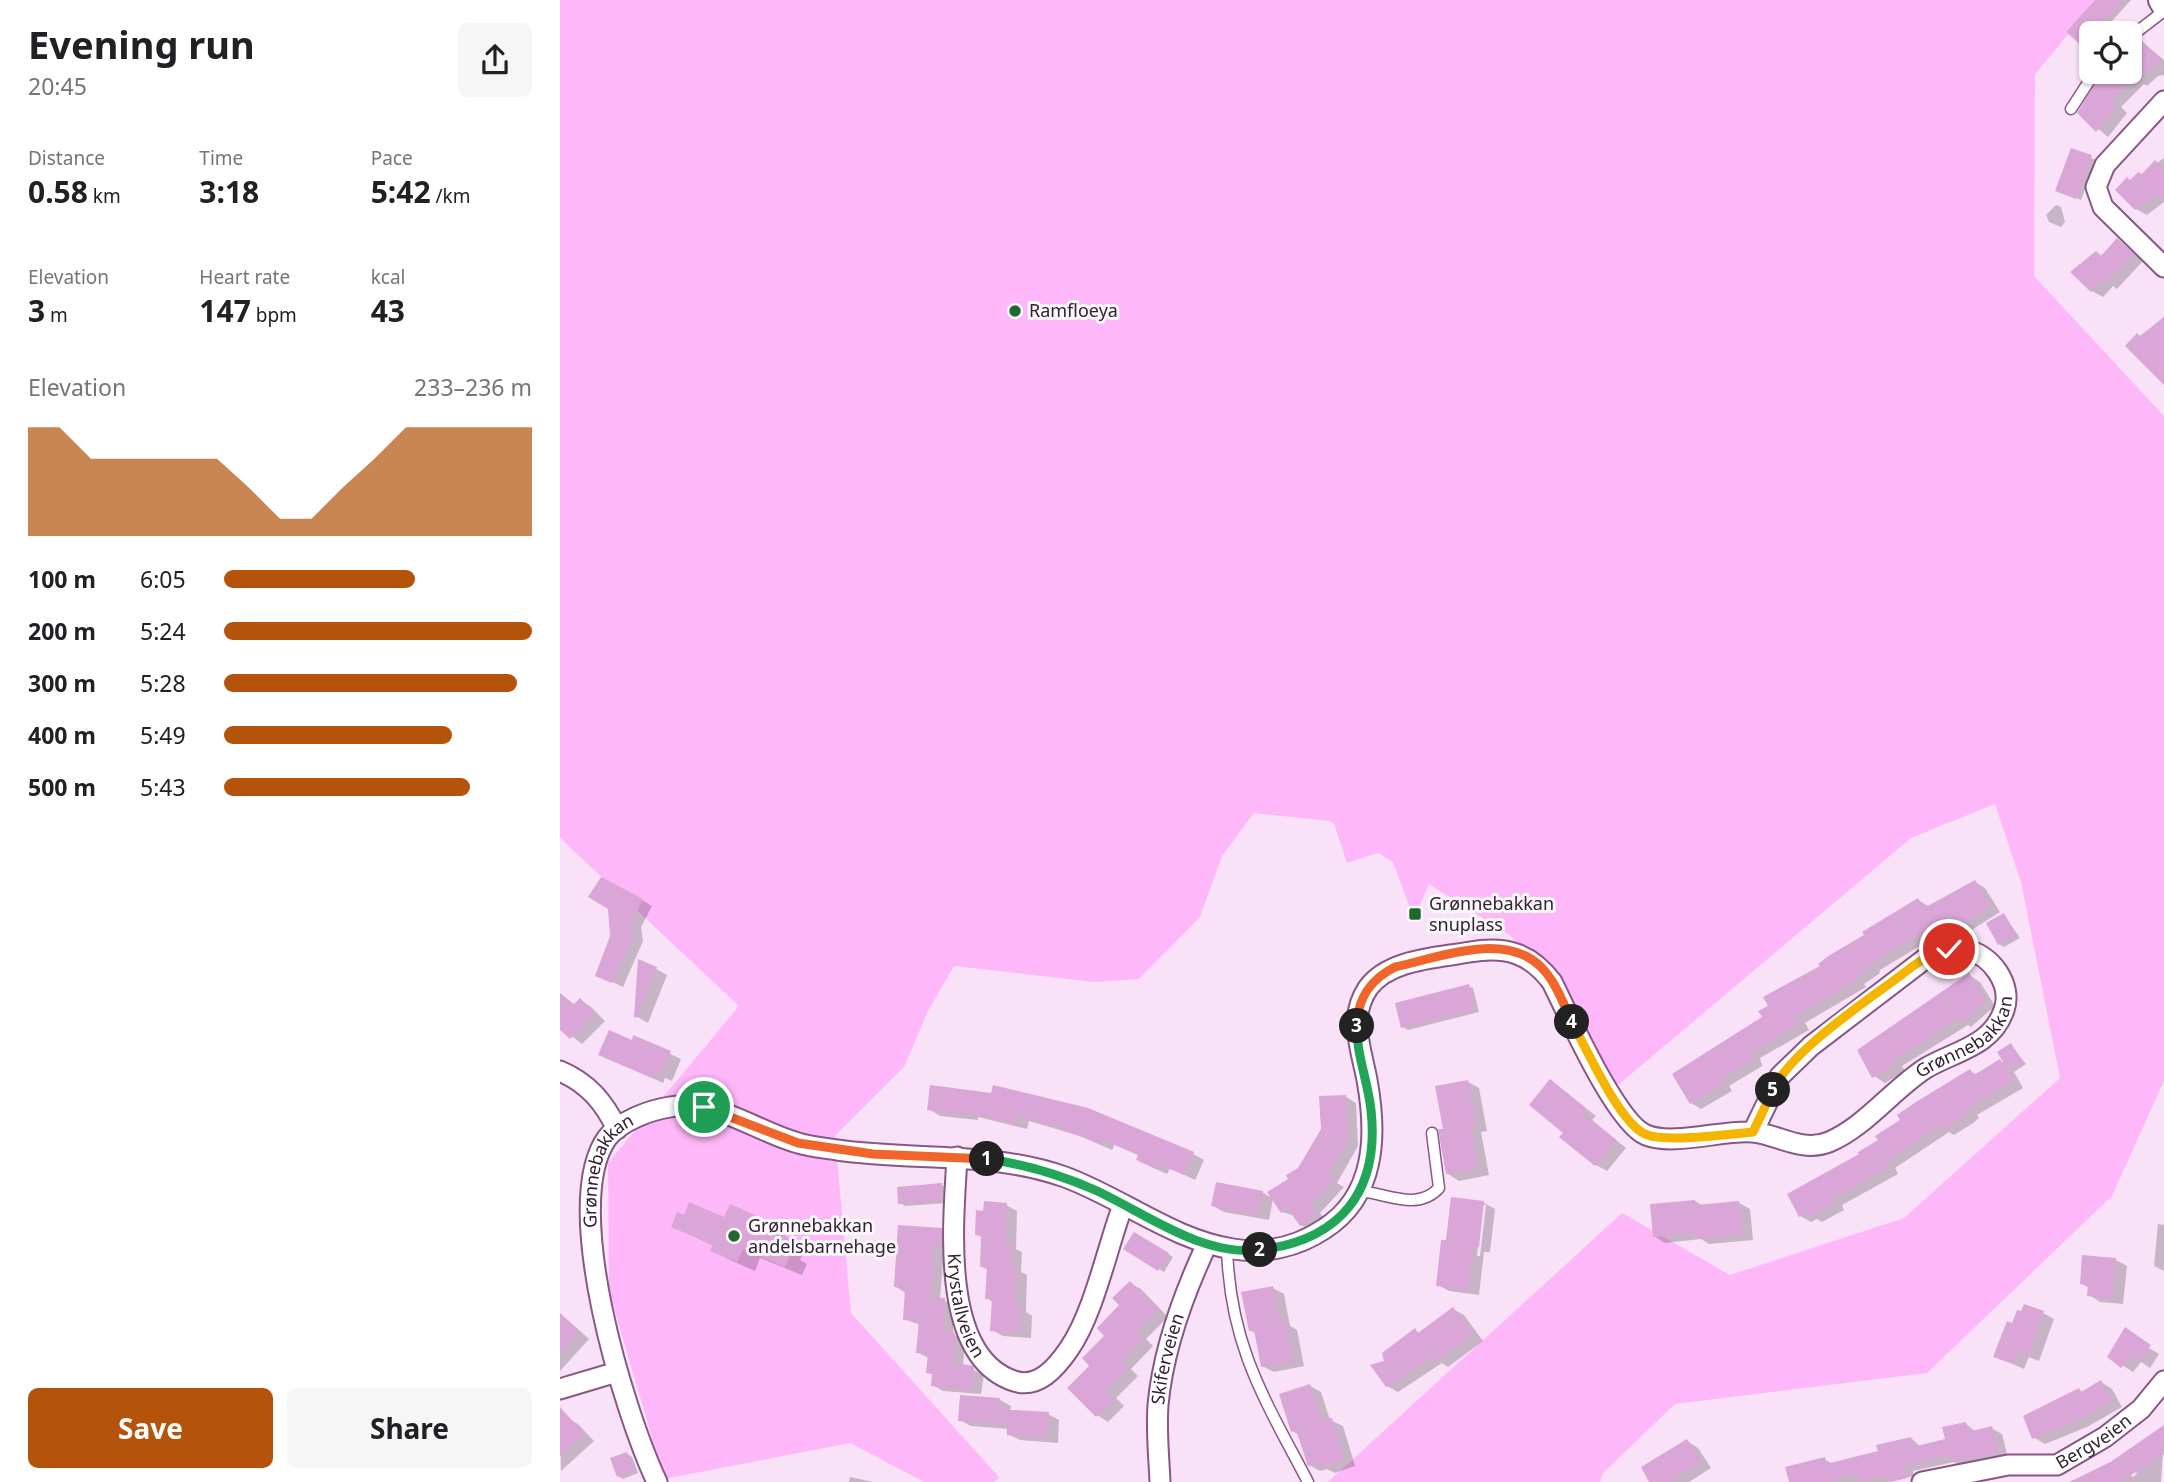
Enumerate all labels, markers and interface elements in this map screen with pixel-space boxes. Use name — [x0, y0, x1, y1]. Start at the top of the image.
text: Evening run — [28, 18, 255, 70]
map controls — [2079, 21, 2142, 84]
button: locate — [2079, 21, 2142, 84]
button: share — [458, 23, 532, 97]
text: 20:45 — [28, 70, 87, 102]
text: Distance — [28, 145, 105, 171]
text: Time — [199, 145, 243, 171]
text: Pace — [371, 145, 413, 171]
text: 0.58 — [28, 171, 88, 212]
text: 3:18 — [199, 171, 259, 212]
text: 5:42 — [371, 171, 431, 212]
text: km — [88, 183, 121, 209]
text: /km — [431, 183, 471, 209]
text: Elevation — [28, 264, 109, 290]
text: Heart rate — [199, 264, 290, 290]
text: kcal — [371, 264, 405, 290]
text: 3 — [28, 290, 45, 331]
text: 147 — [199, 290, 251, 331]
text: 43 — [371, 290, 405, 331]
place label: Ramfloeya — [1029, 298, 1118, 322]
text: m — [45, 302, 68, 328]
text: bpm — [251, 302, 297, 328]
marker: Ramfloeya — [1007, 303, 1023, 319]
text: Elevation — [28, 371, 126, 403]
text: 233–236 m — [414, 371, 532, 403]
text: 100 m — [28, 563, 96, 595]
text: 6:05 — [140, 563, 186, 595]
text: 200 m — [28, 615, 96, 647]
text: 5:24 — [140, 615, 186, 647]
text: 300 m — [28, 667, 96, 699]
text: 5:28 — [140, 667, 186, 699]
text: 400 m — [28, 719, 96, 751]
text: 5:49 — [140, 719, 186, 751]
text: 500 m — [28, 771, 96, 803]
text: 5:43 — [140, 771, 186, 803]
place label: Grønnebakkan snuplass — [1429, 891, 1554, 936]
marker: Grønnebakkan snuplass — [1407, 906, 1423, 922]
pin — [1919, 919, 1979, 979]
icon: check — [1930, 930, 1968, 968]
street label: Grønnebakkan — [1910, 995, 2017, 1083]
pin: 4 — [1555, 1004, 1590, 1040]
text: 4 — [1566, 1008, 1577, 1034]
pin: 3 — [1340, 1009, 1374, 1044]
text: 3 — [1351, 1012, 1362, 1038]
pin: 5 — [1756, 1072, 1790, 1108]
text: 5 — [1767, 1076, 1778, 1102]
pin — [674, 1077, 734, 1137]
icon: arrive — [685, 1088, 723, 1126]
street label: Grønnebakkan — [577, 1108, 637, 1229]
pin: 1 — [970, 1142, 1004, 1176]
text: 1 — [981, 1145, 992, 1171]
place label: Grønnebakkan andelsbarnehage — [748, 1213, 896, 1258]
marker: Grønnebakkan andelsbarnehage — [726, 1228, 742, 1244]
pin: 2 — [1242, 1232, 1278, 1268]
text: 2 — [1254, 1236, 1265, 1262]
street label: Krystallveien — [943, 1253, 991, 1362]
street label: Skiferveien — [1145, 1310, 1189, 1406]
button: Save — [28, 1388, 273, 1468]
button: Share — [287, 1388, 532, 1468]
street label: Bergveien — [2051, 1408, 2136, 1474]

